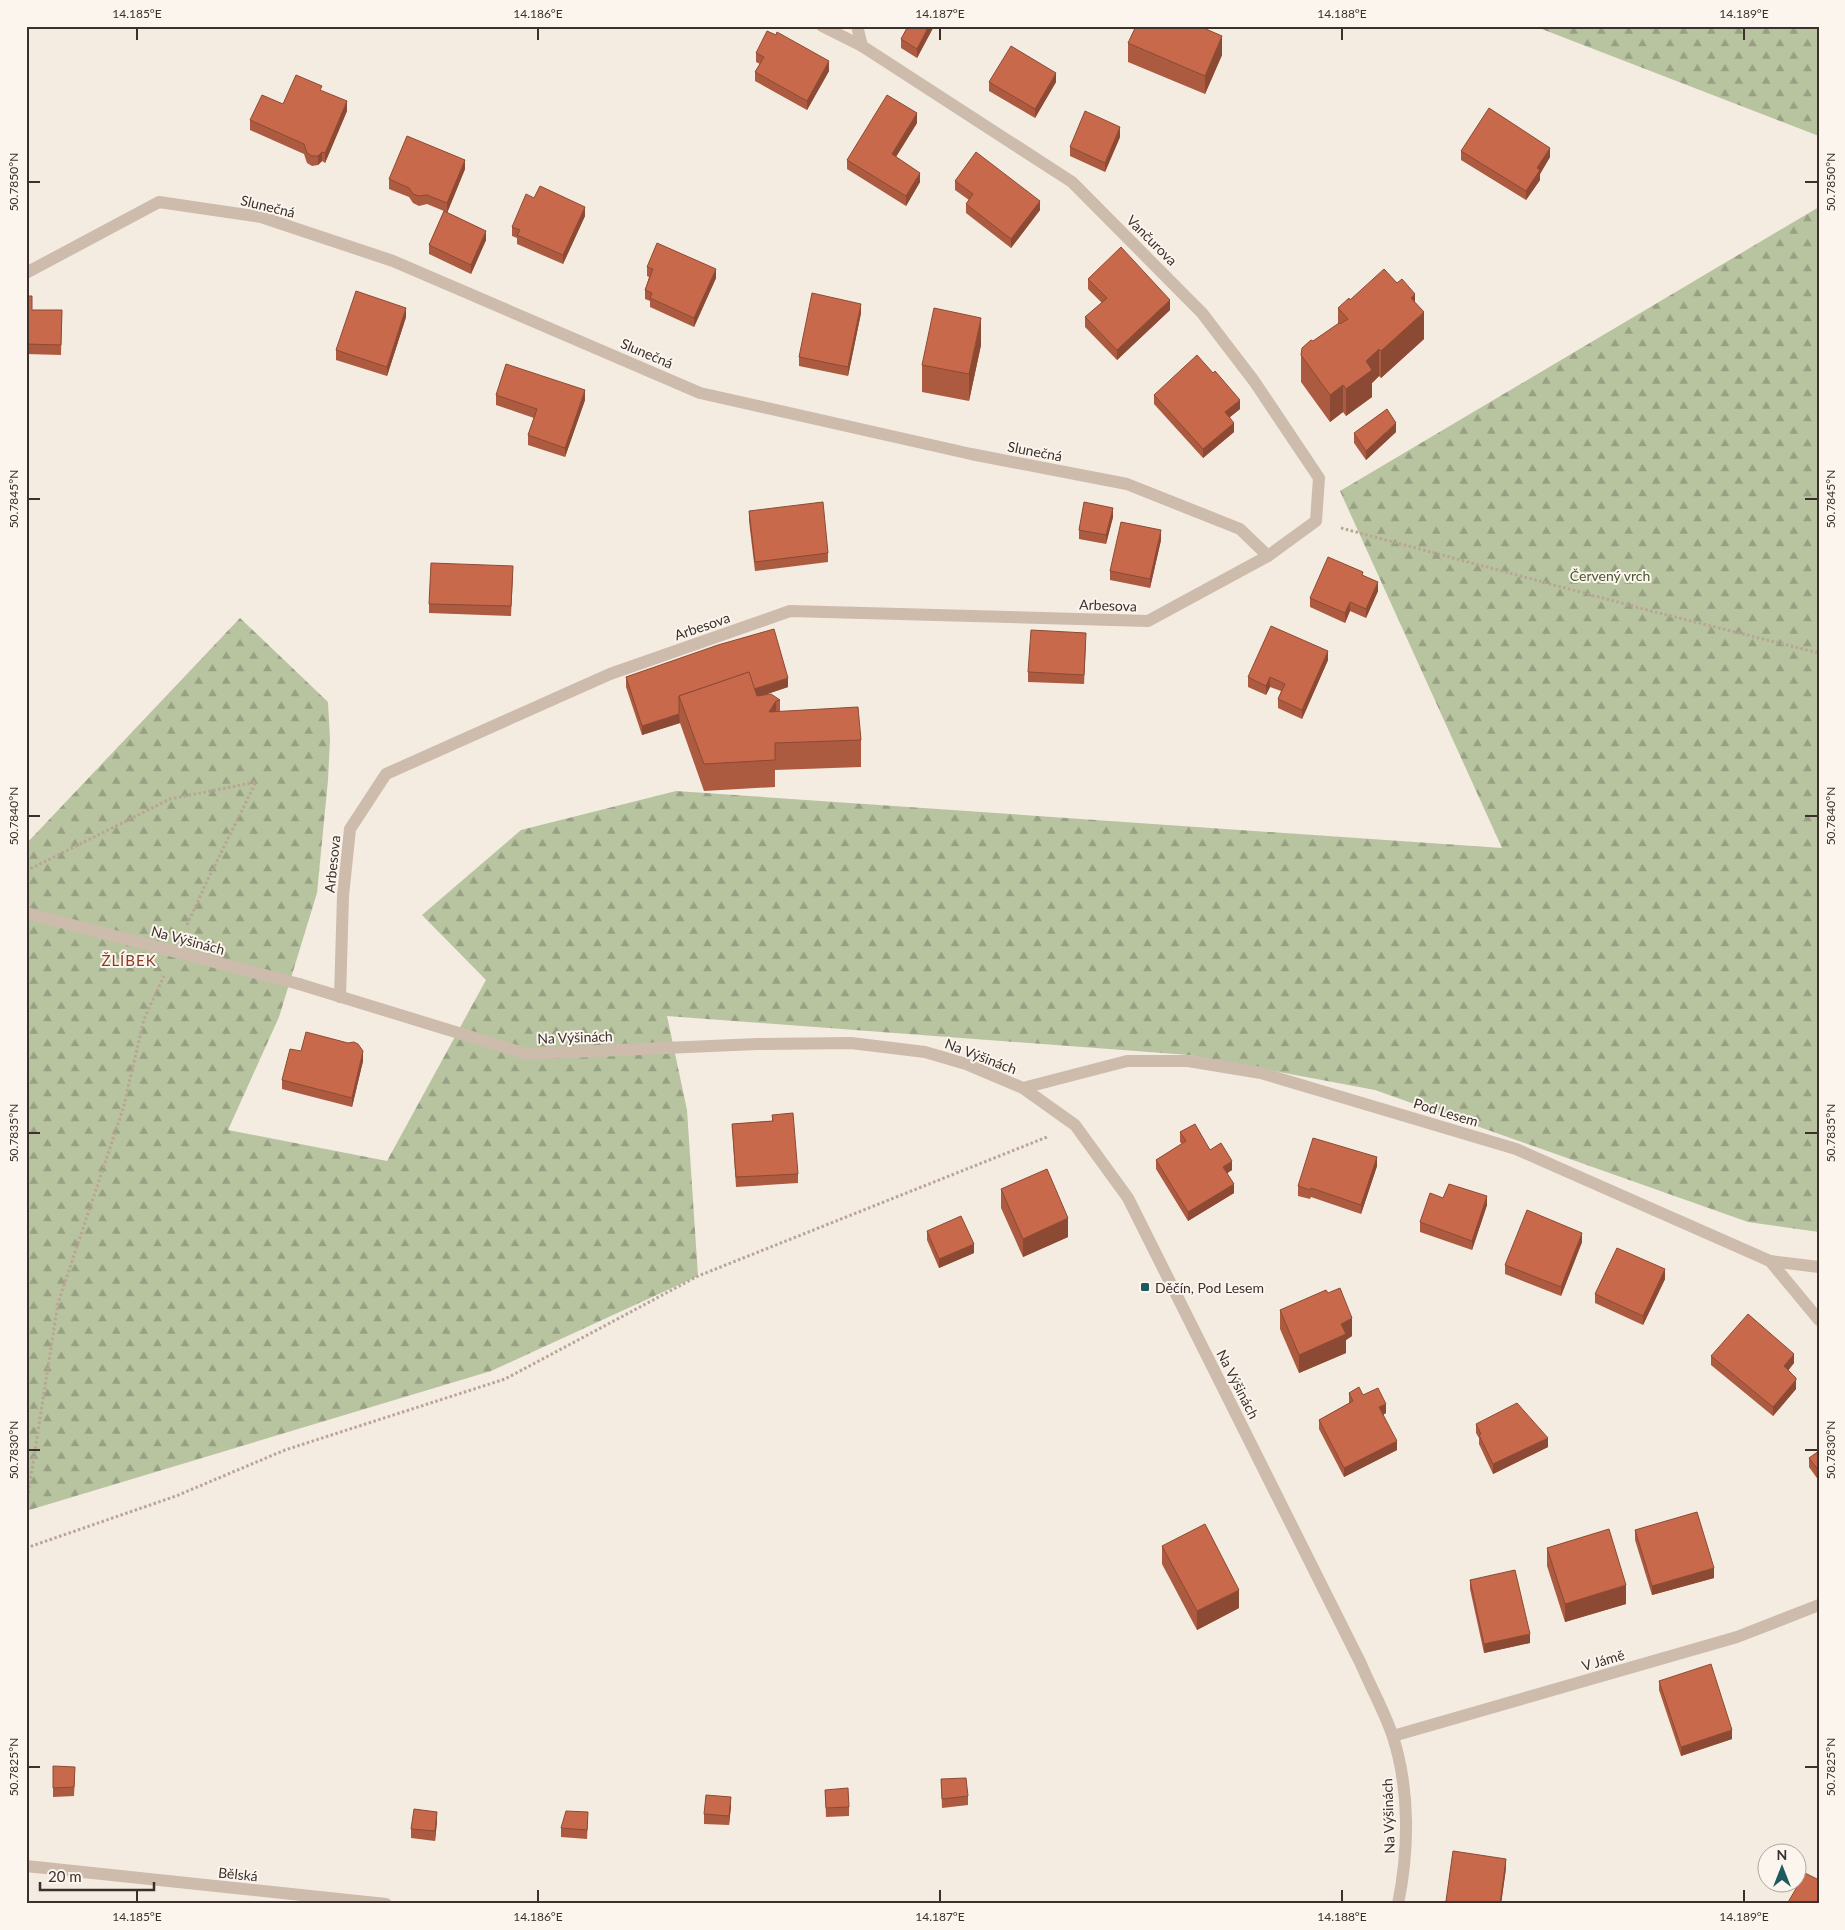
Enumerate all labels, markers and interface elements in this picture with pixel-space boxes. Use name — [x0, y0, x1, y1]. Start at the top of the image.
text: 14.185°E — [112, 6, 162, 21]
text: 14.186°E — [513, 6, 563, 21]
text: 14.187°E — [915, 6, 965, 21]
text: 14.188°E — [1317, 6, 1367, 21]
text: 14.189°E — [1719, 6, 1769, 21]
text: 50.7850°N — [6, 153, 21, 211]
text: 50.7850°N — [1823, 153, 1838, 211]
street label: Slunečná — [239, 191, 297, 221]
street label: Vančurova — [1123, 211, 1181, 269]
street label: Slunečná — [618, 334, 676, 372]
street label: Slunečná — [1006, 437, 1064, 465]
text: 50.7845°N — [6, 470, 21, 528]
text: 50.7845°N — [1823, 470, 1838, 528]
park label: Červený vrch — [1570, 567, 1650, 584]
street label: Arbesova — [1079, 595, 1137, 615]
street label: Arbesova — [672, 609, 732, 643]
text: 50.7840°N — [6, 787, 21, 845]
text: 50.7840°N — [1823, 787, 1838, 845]
street label: Arbesova — [321, 834, 343, 894]
street label: Na Výšinách — [149, 922, 227, 958]
district label: ŽLÍBEK — [101, 951, 157, 969]
street label: Na Výšinách — [537, 1027, 613, 1047]
street label: Na Výšinách — [943, 1035, 1019, 1077]
street label: Pod Lesem — [1412, 1094, 1480, 1130]
text: 50.7835°N — [6, 1104, 21, 1162]
text: 50.7835°N — [1823, 1104, 1838, 1162]
place label: Děčín, Pod Lesem — [1155, 1279, 1264, 1296]
marker: Děčín, Pod Lesem — [1139, 1281, 1151, 1293]
street label: Na Výšinách — [1213, 1347, 1263, 1421]
text: 50.7830°N — [6, 1421, 21, 1479]
text: 50.7830°N — [1823, 1421, 1838, 1479]
street label: V Jámě — [1580, 1646, 1626, 1674]
text: 50.7825°N — [6, 1738, 21, 1796]
text: 50.7825°N — [1823, 1738, 1838, 1796]
street label: Na Výšinách — [1378, 1778, 1398, 1854]
north arrow — [1758, 1842, 1808, 1892]
text: N — [1777, 1846, 1787, 1863]
scale bar — [40, 1860, 154, 1892]
street label: Bělská — [217, 1863, 259, 1885]
text: 20 m — [48, 1867, 82, 1885]
text: 14.185°E — [112, 1909, 162, 1924]
text: 14.186°E — [513, 1909, 563, 1924]
text: 14.187°E — [915, 1909, 965, 1924]
text: 14.188°E — [1317, 1909, 1367, 1924]
text: 14.189°E — [1719, 1909, 1769, 1924]

